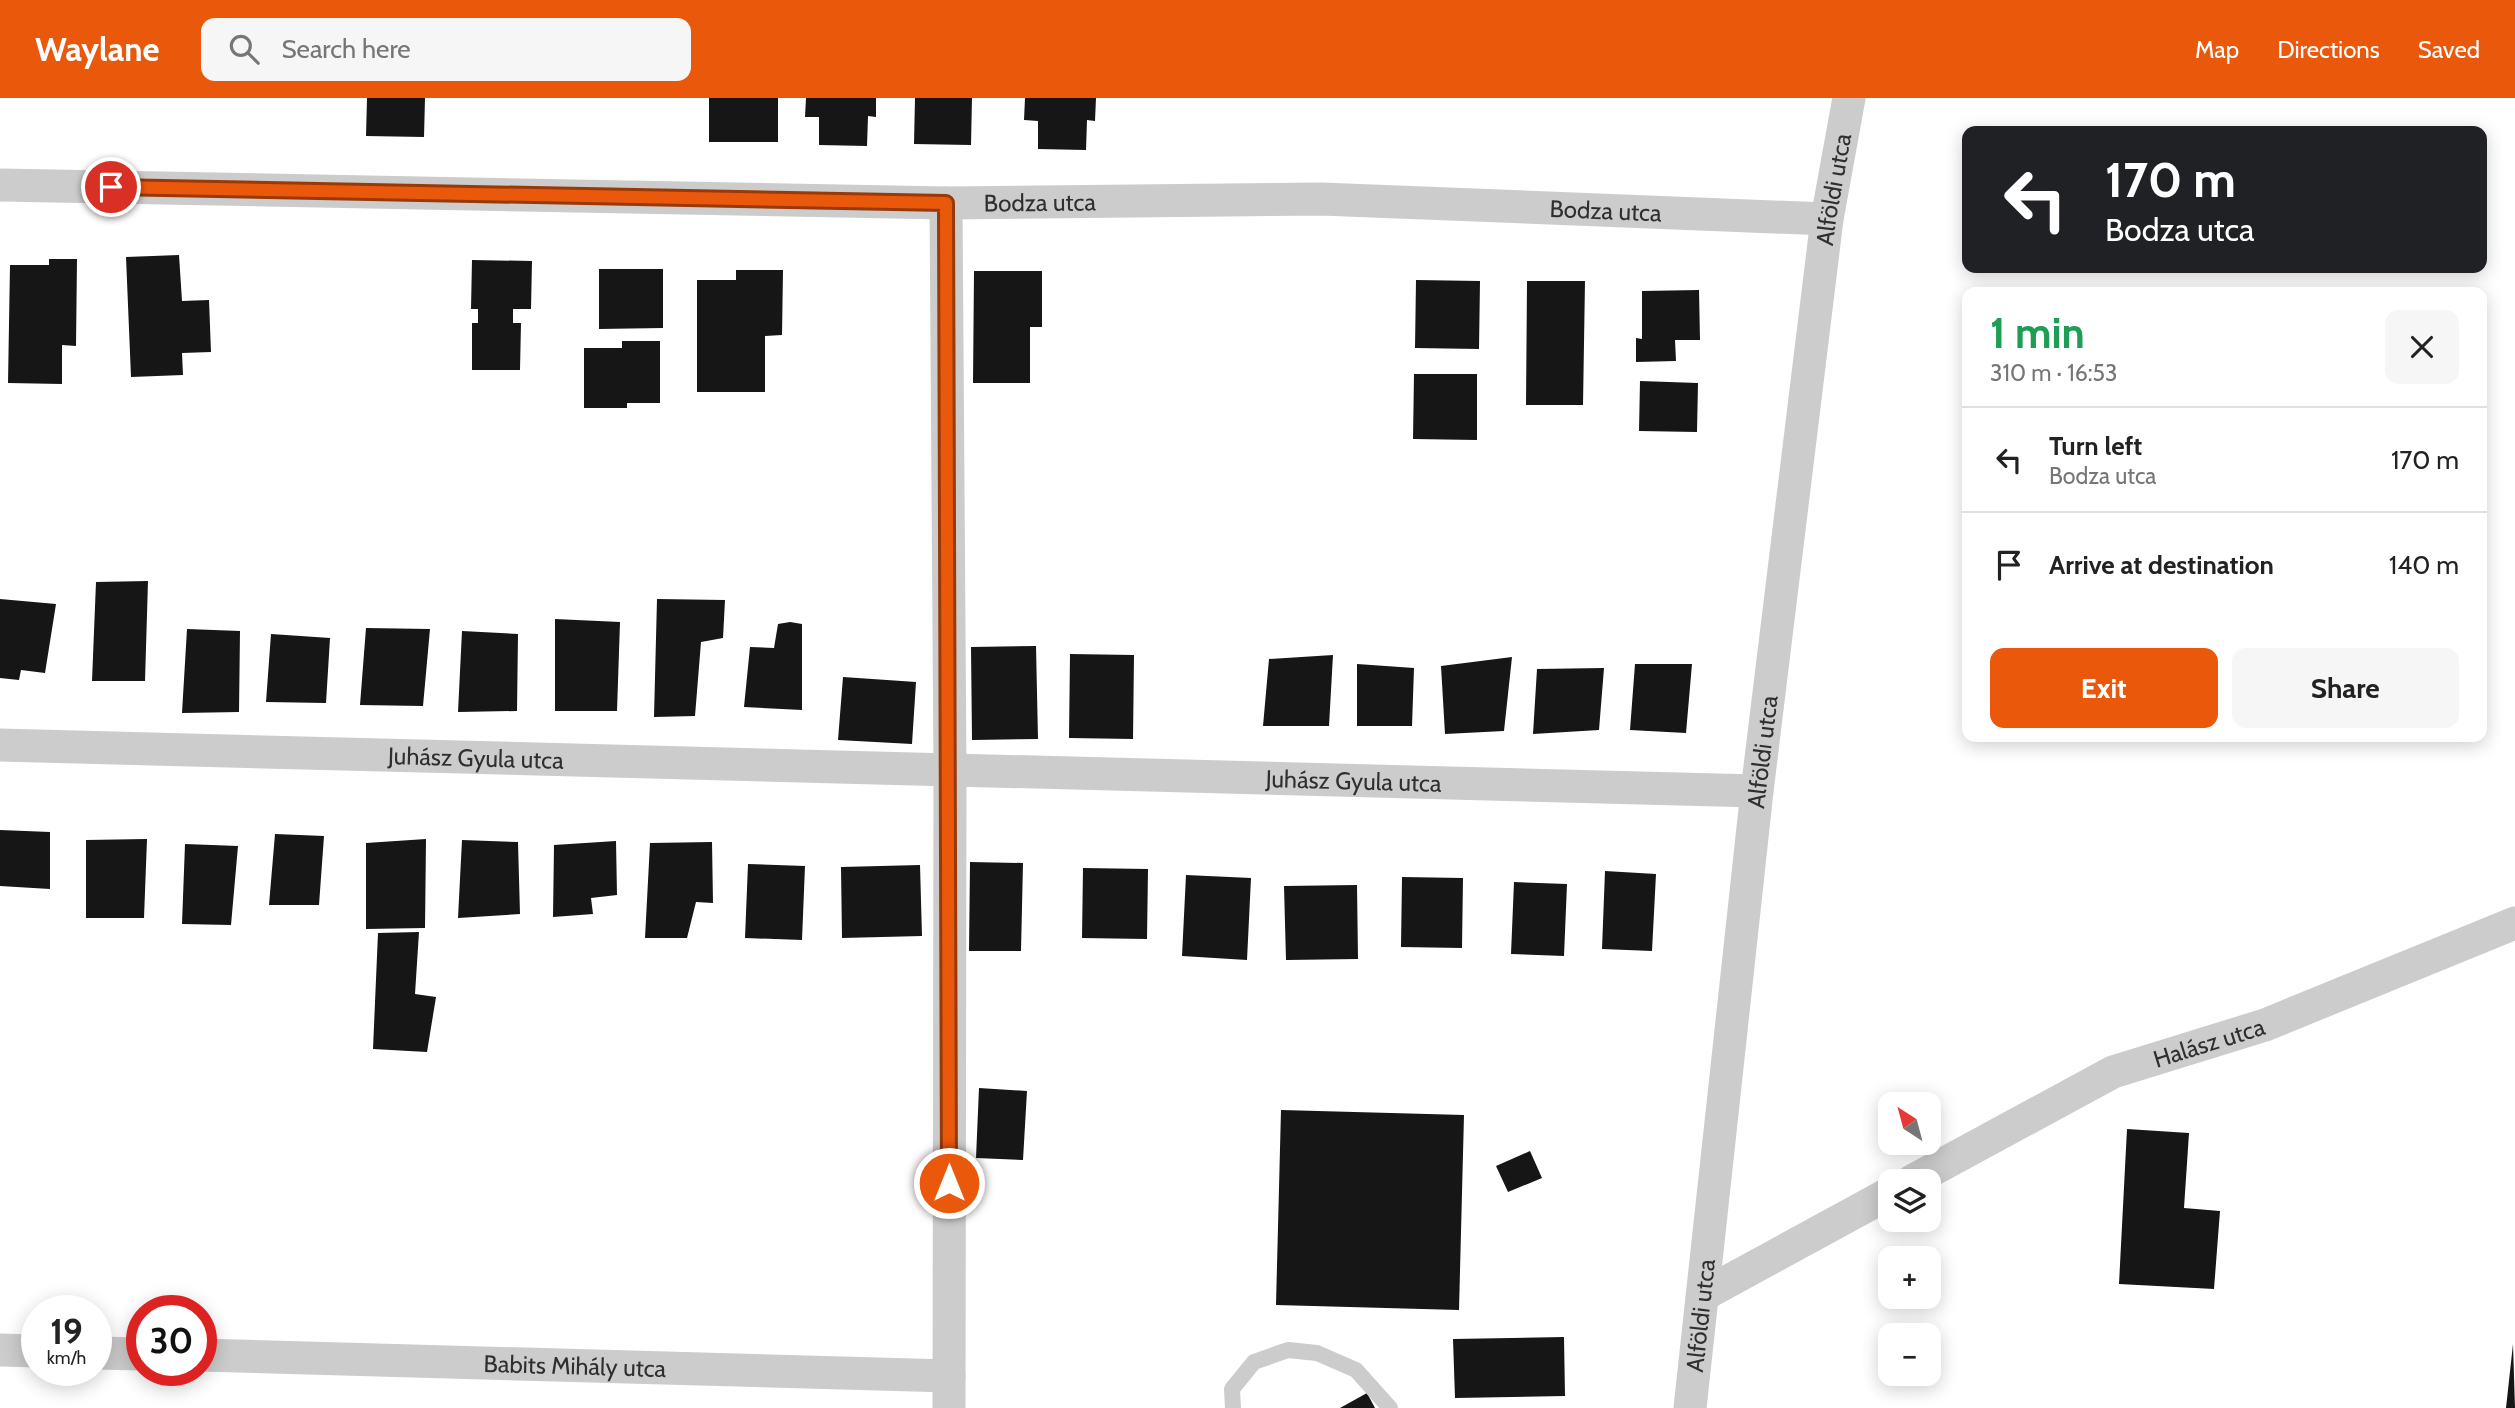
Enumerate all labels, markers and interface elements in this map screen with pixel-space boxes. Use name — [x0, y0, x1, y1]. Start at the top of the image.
search box — [201, 18, 691, 81]
text: Waylane — [35, 29, 159, 69]
icon: search — [225, 30, 263, 68]
text: Search here — [281, 33, 411, 65]
text: Map — [2195, 35, 2239, 64]
text: Directions — [2277, 35, 2380, 64]
text: Saved — [2418, 35, 2480, 64]
street label: Alföldi utca — [1809, 130, 1857, 247]
text: 170 m — [2105, 150, 2236, 209]
icon: left — [1990, 154, 2081, 245]
pin — [81, 157, 141, 217]
icon: arrive — [92, 168, 130, 206]
street label: Bodza utca — [984, 187, 1097, 217]
street label: Bodza utca — [1549, 194, 1663, 227]
text: Bodza utca — [2105, 210, 2254, 249]
text: 1 min — [1990, 307, 2085, 359]
button: close — [2385, 310, 2459, 384]
text: 310 m · 16:53 — [1990, 359, 2117, 387]
text: Turn left — [2049, 430, 2142, 462]
icon: left — [1990, 441, 2028, 479]
text: 170 m — [2391, 444, 2459, 476]
text: Bodza utca — [2049, 462, 2156, 490]
icon: arrive — [1990, 546, 2028, 584]
text: Arrive at destination — [2049, 549, 2274, 581]
text: 140 m — [2389, 549, 2459, 581]
button: Exit — [1990, 648, 2218, 728]
button: Share — [2232, 648, 2459, 728]
street label: Alföldi utca — [1741, 693, 1783, 810]
street label: Juhász Gyula utca — [387, 741, 565, 774]
street label: Juhász Gyula utca — [1264, 764, 1442, 797]
street label: Halász utca — [2150, 1011, 2269, 1073]
north arrow — [1878, 1092, 1941, 1155]
map controls — [1878, 1092, 1941, 1386]
position arrow — [912, 1146, 986, 1220]
button: layers — [1878, 1169, 1941, 1232]
button: + — [1878, 1246, 1941, 1309]
street label: Alföldi utca — [1679, 1257, 1721, 1374]
speed limit sign: 30 — [126, 1295, 217, 1386]
text: 19 — [50, 1310, 83, 1353]
button: − — [1878, 1323, 1941, 1386]
text: km/h — [47, 1347, 86, 1369]
street label: Babits Mihály utca — [483, 1348, 667, 1383]

